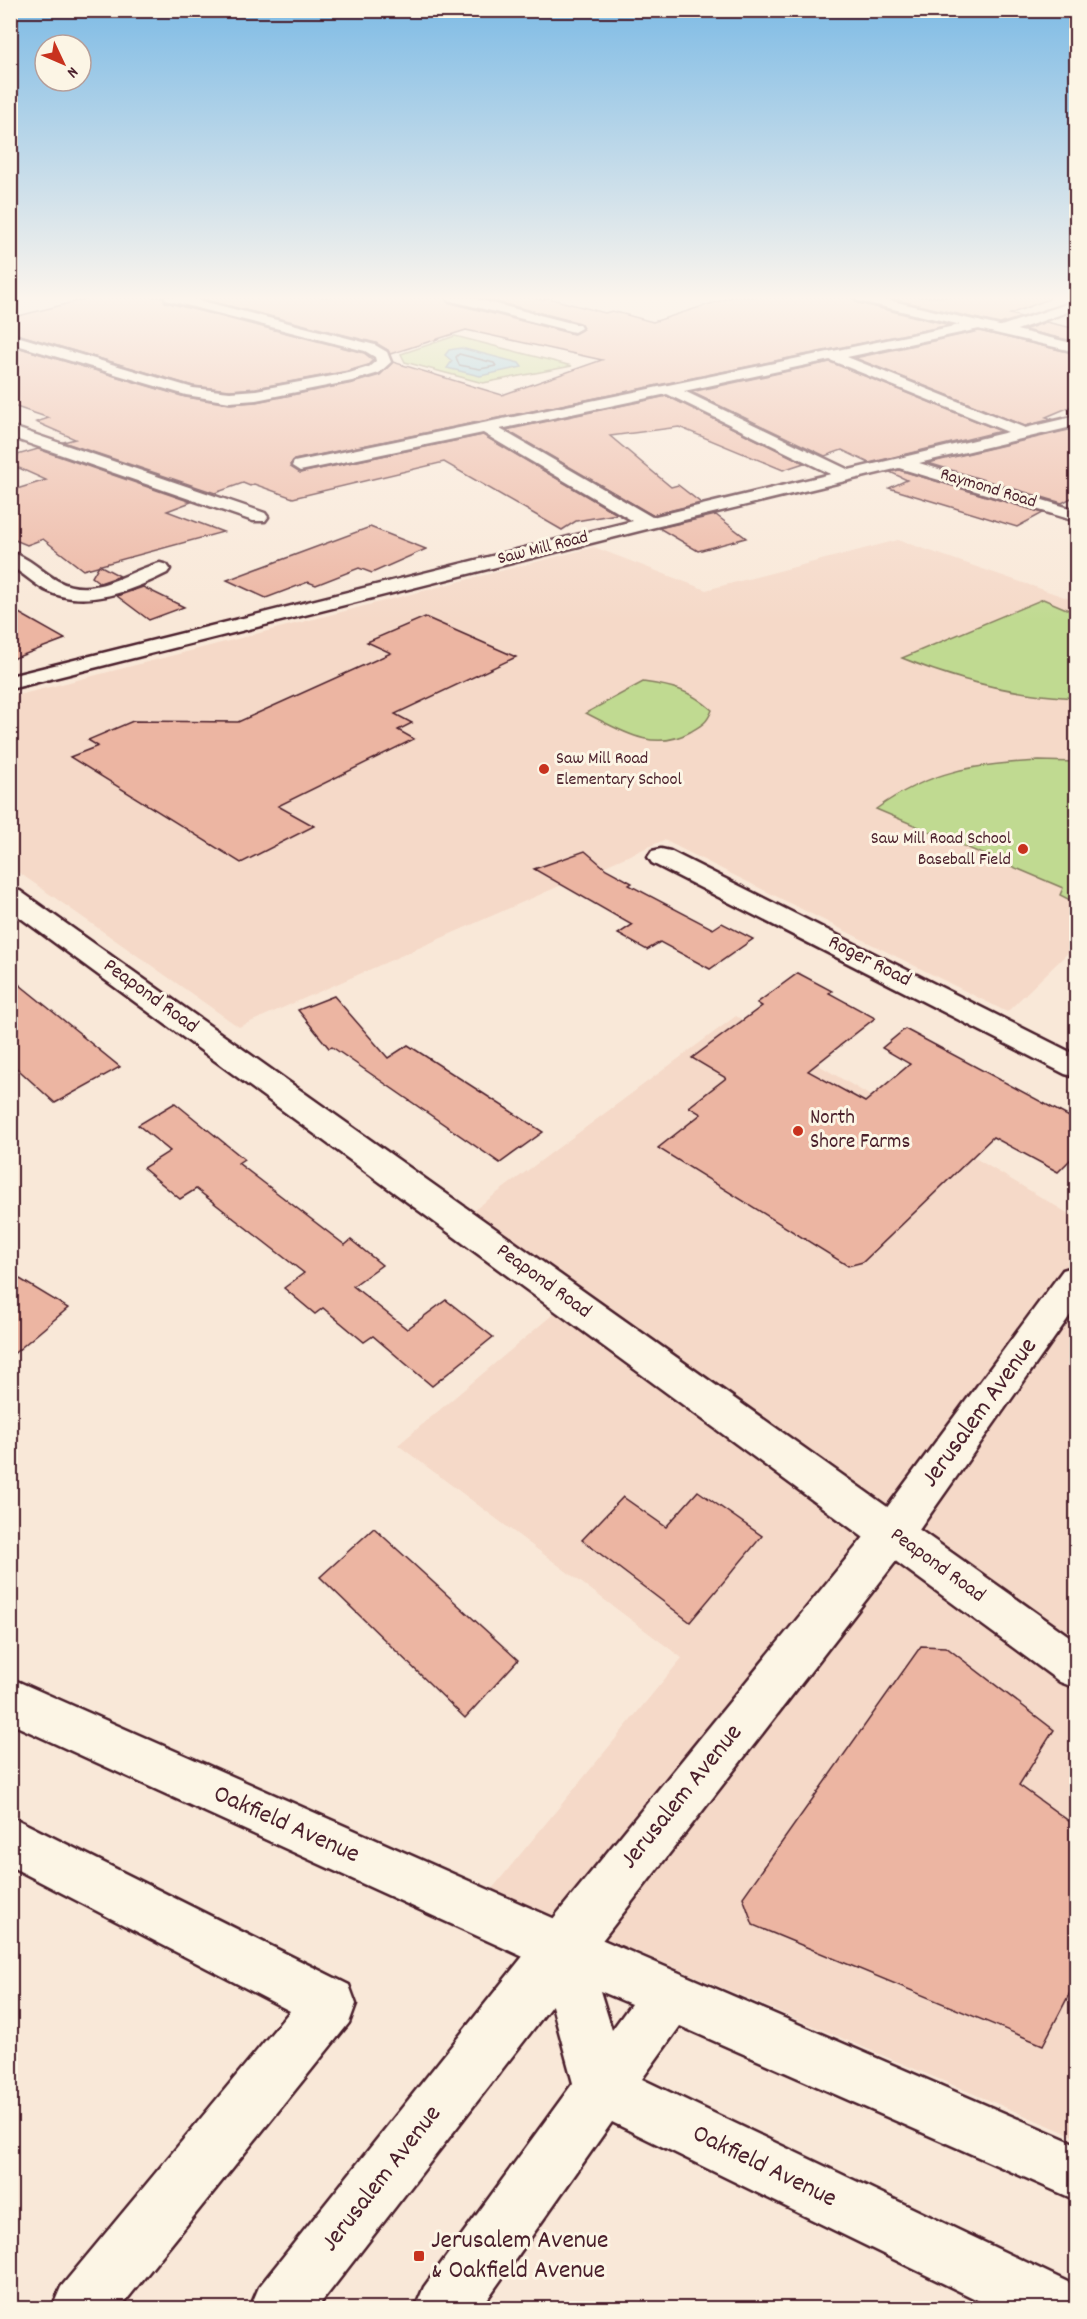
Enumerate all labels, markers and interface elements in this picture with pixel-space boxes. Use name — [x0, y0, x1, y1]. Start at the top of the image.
north arrow — [33, 33, 93, 93]
text: N — [61, 61, 83, 83]
street label: Raymond Road — [937, 463, 1039, 515]
street label: Saw Mill Road — [495, 526, 591, 572]
place label: Saw Mill Road Elementary School — [556, 747, 683, 793]
marker: Saw Mill Road Elementary School — [537, 762, 551, 776]
place label: Saw Mill Road School Baseball Field — [871, 827, 1012, 873]
marker: Saw Mill Road School Baseball Field — [1016, 842, 1030, 856]
street label: Roger Road — [822, 928, 916, 996]
street label: Peapond Road — [96, 952, 204, 1042]
place label: North Shore Farms — [810, 1104, 910, 1158]
marker: North Shore Farms — [791, 1124, 805, 1138]
street label: Peapond Road — [489, 1237, 597, 1327]
street label: Jerusalem Avenue — [913, 1330, 1047, 1496]
street label: Peapond Road — [883, 1521, 991, 1611]
street label: Jerusalem Avenue — [612, 1716, 752, 1878]
street label: Oakfield Avenue — [207, 1776, 365, 1874]
street label: Jerusalem Avenue — [313, 2098, 451, 2260]
street label: Oakfield Avenue — [685, 2116, 843, 2218]
place label: Jerusalem Avenue & Oakfield Avenue — [431, 2223, 608, 2290]
marker: Jerusalem Avenue & Oakfield Avenue — [412, 2249, 426, 2263]

